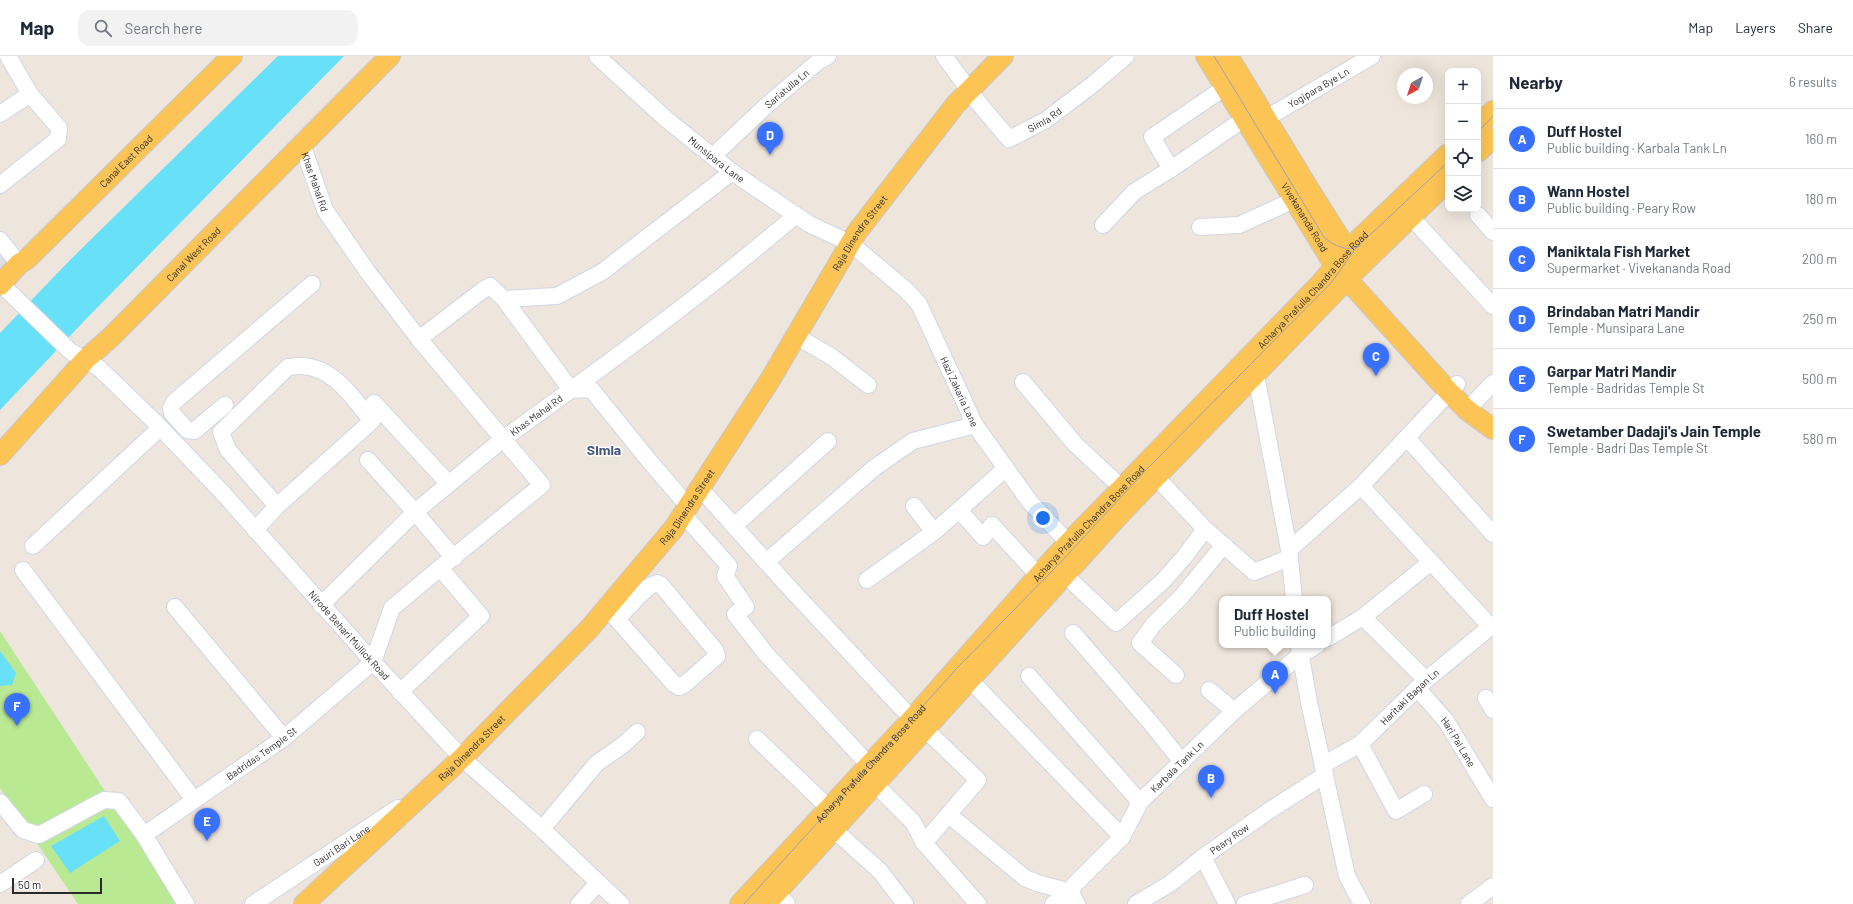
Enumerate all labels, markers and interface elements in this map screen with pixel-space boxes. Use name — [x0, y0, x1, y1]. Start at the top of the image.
search box — [78, 10, 358, 46]
text: Map — [20, 16, 54, 39]
icon: search — [92, 17, 114, 39]
text: Search here — [124, 19, 202, 37]
text: Map — [1688, 19, 1713, 36]
text: Layers — [1735, 19, 1776, 36]
text: Share — [1798, 19, 1833, 36]
street label: Yogipara Bye Ln — [1286, 65, 1351, 110]
street label: Sariatulla Ln — [762, 66, 811, 110]
north arrow — [1397, 68, 1433, 104]
map controls — [1445, 68, 1481, 212]
button: + — [1445, 68, 1481, 104]
text: Nearby — [1509, 72, 1563, 92]
text: 6 results — [1789, 74, 1837, 90]
street label: Simla Rd — [1026, 104, 1064, 134]
button: − — [1445, 104, 1481, 140]
pin: D — [757, 122, 783, 155]
text: Duff Hostel — [1547, 122, 1622, 140]
text: A — [1518, 131, 1526, 147]
text: 160 m — [1805, 131, 1837, 147]
street label: Canal East Road — [97, 132, 155, 190]
street label: Munsipara Lane — [686, 133, 747, 185]
button: locate — [1445, 140, 1481, 176]
text: Public building · Karbala Tank Ln — [1547, 140, 1727, 156]
street label: Khas Mahal Rd — [299, 150, 331, 213]
button: layers — [1445, 176, 1481, 212]
street label: Vivekananda Road — [1279, 180, 1331, 254]
text: Wann Hostel — [1547, 182, 1629, 200]
text: B — [1518, 191, 1526, 207]
text: 180 m — [1805, 191, 1837, 207]
street label: Raja Dinendra Street — [830, 192, 890, 273]
text: Public building · Peary Row — [1547, 200, 1696, 216]
street label: Canal West Road — [164, 224, 223, 284]
street label: Acharya Prafulla Chandra Bose Road — [1255, 228, 1370, 351]
text: Maniktala Fish Market — [1547, 242, 1690, 260]
text: C — [1518, 251, 1526, 267]
text: 200 m — [1802, 251, 1837, 267]
text: Supermarket · Vivekananda Road — [1547, 260, 1731, 276]
text: Brindaban Matri Mandir — [1547, 302, 1700, 320]
text: D — [1518, 311, 1526, 327]
text: 250 m — [1803, 311, 1837, 327]
text: Temple · Munsipara Lane — [1547, 320, 1685, 336]
pin: C — [1363, 343, 1389, 376]
street label: Hazi Zakaria Lane — [938, 355, 981, 429]
text: Garpar Matri Mandir — [1547, 362, 1677, 380]
text: E — [1518, 371, 1526, 387]
text: 500 m — [1802, 371, 1837, 387]
text: Temple · Badridas Temple St — [1547, 380, 1705, 396]
street label: Khas Mahal Rd — [507, 392, 565, 438]
text: Swetamber Dadaji's Jain Temple — [1547, 422, 1761, 440]
text: F — [1518, 431, 1526, 447]
text: 580 m — [1803, 431, 1837, 447]
text: Temple · Badri Das Temple St — [1547, 440, 1708, 456]
district label: Simla — [587, 441, 621, 458]
street label: Acharya Prafulla Chandra Bose Road — [1030, 463, 1147, 584]
street label: Raja Dinendra Street — [657, 466, 717, 547]
your location — [1033, 508, 1053, 528]
street label: Nirode Behari Mullick Road — [306, 588, 392, 682]
popup — [1219, 596, 1331, 648]
text: Duff Hostel — [1234, 605, 1309, 623]
text: Public building — [1234, 623, 1316, 639]
pin: A — [1262, 661, 1288, 694]
street label: Haritaki Bagan Ln — [1378, 666, 1441, 727]
pin: F — [4, 693, 30, 726]
street label: Acharya Prafulla Chandra Bose Road — [813, 702, 928, 825]
street label: Raja Dinendra Street — [435, 712, 508, 783]
street label: Hari Pal Lane — [1439, 714, 1478, 769]
street label: Badridas Temple St — [224, 724, 299, 782]
street label: Karbala Tank Ln — [1148, 738, 1206, 795]
pin: B — [1198, 765, 1224, 798]
pin: E — [194, 808, 220, 841]
street label: Peary Row — [1207, 821, 1251, 857]
street label: Gauri Bari Lane — [311, 822, 372, 869]
scale bar — [12, 876, 102, 895]
text: 50 m — [18, 878, 41, 891]

